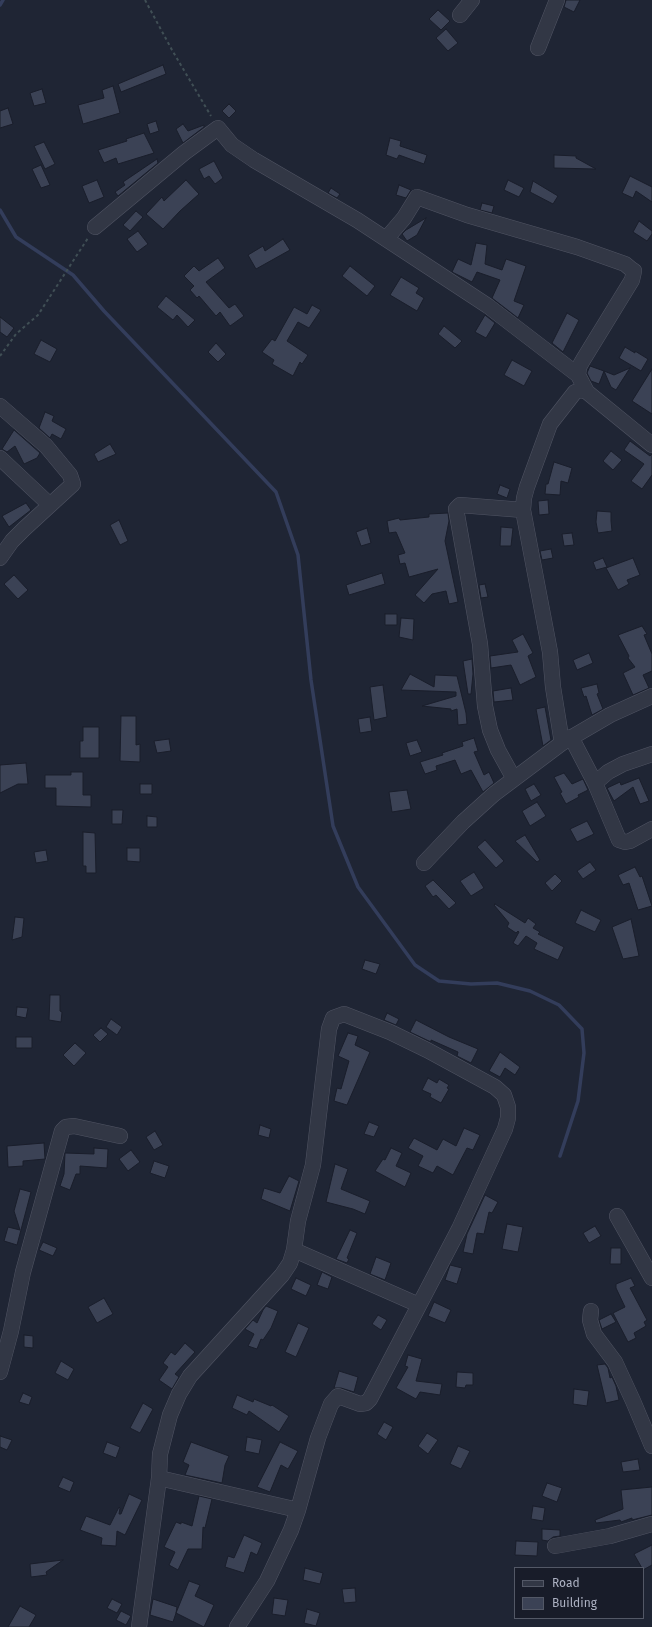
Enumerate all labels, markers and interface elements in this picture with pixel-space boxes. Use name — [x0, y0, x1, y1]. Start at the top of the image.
legend — [514, 1567, 644, 1619]
text: Road — [552, 1576, 580, 1590]
text: Building — [552, 1596, 597, 1610]

